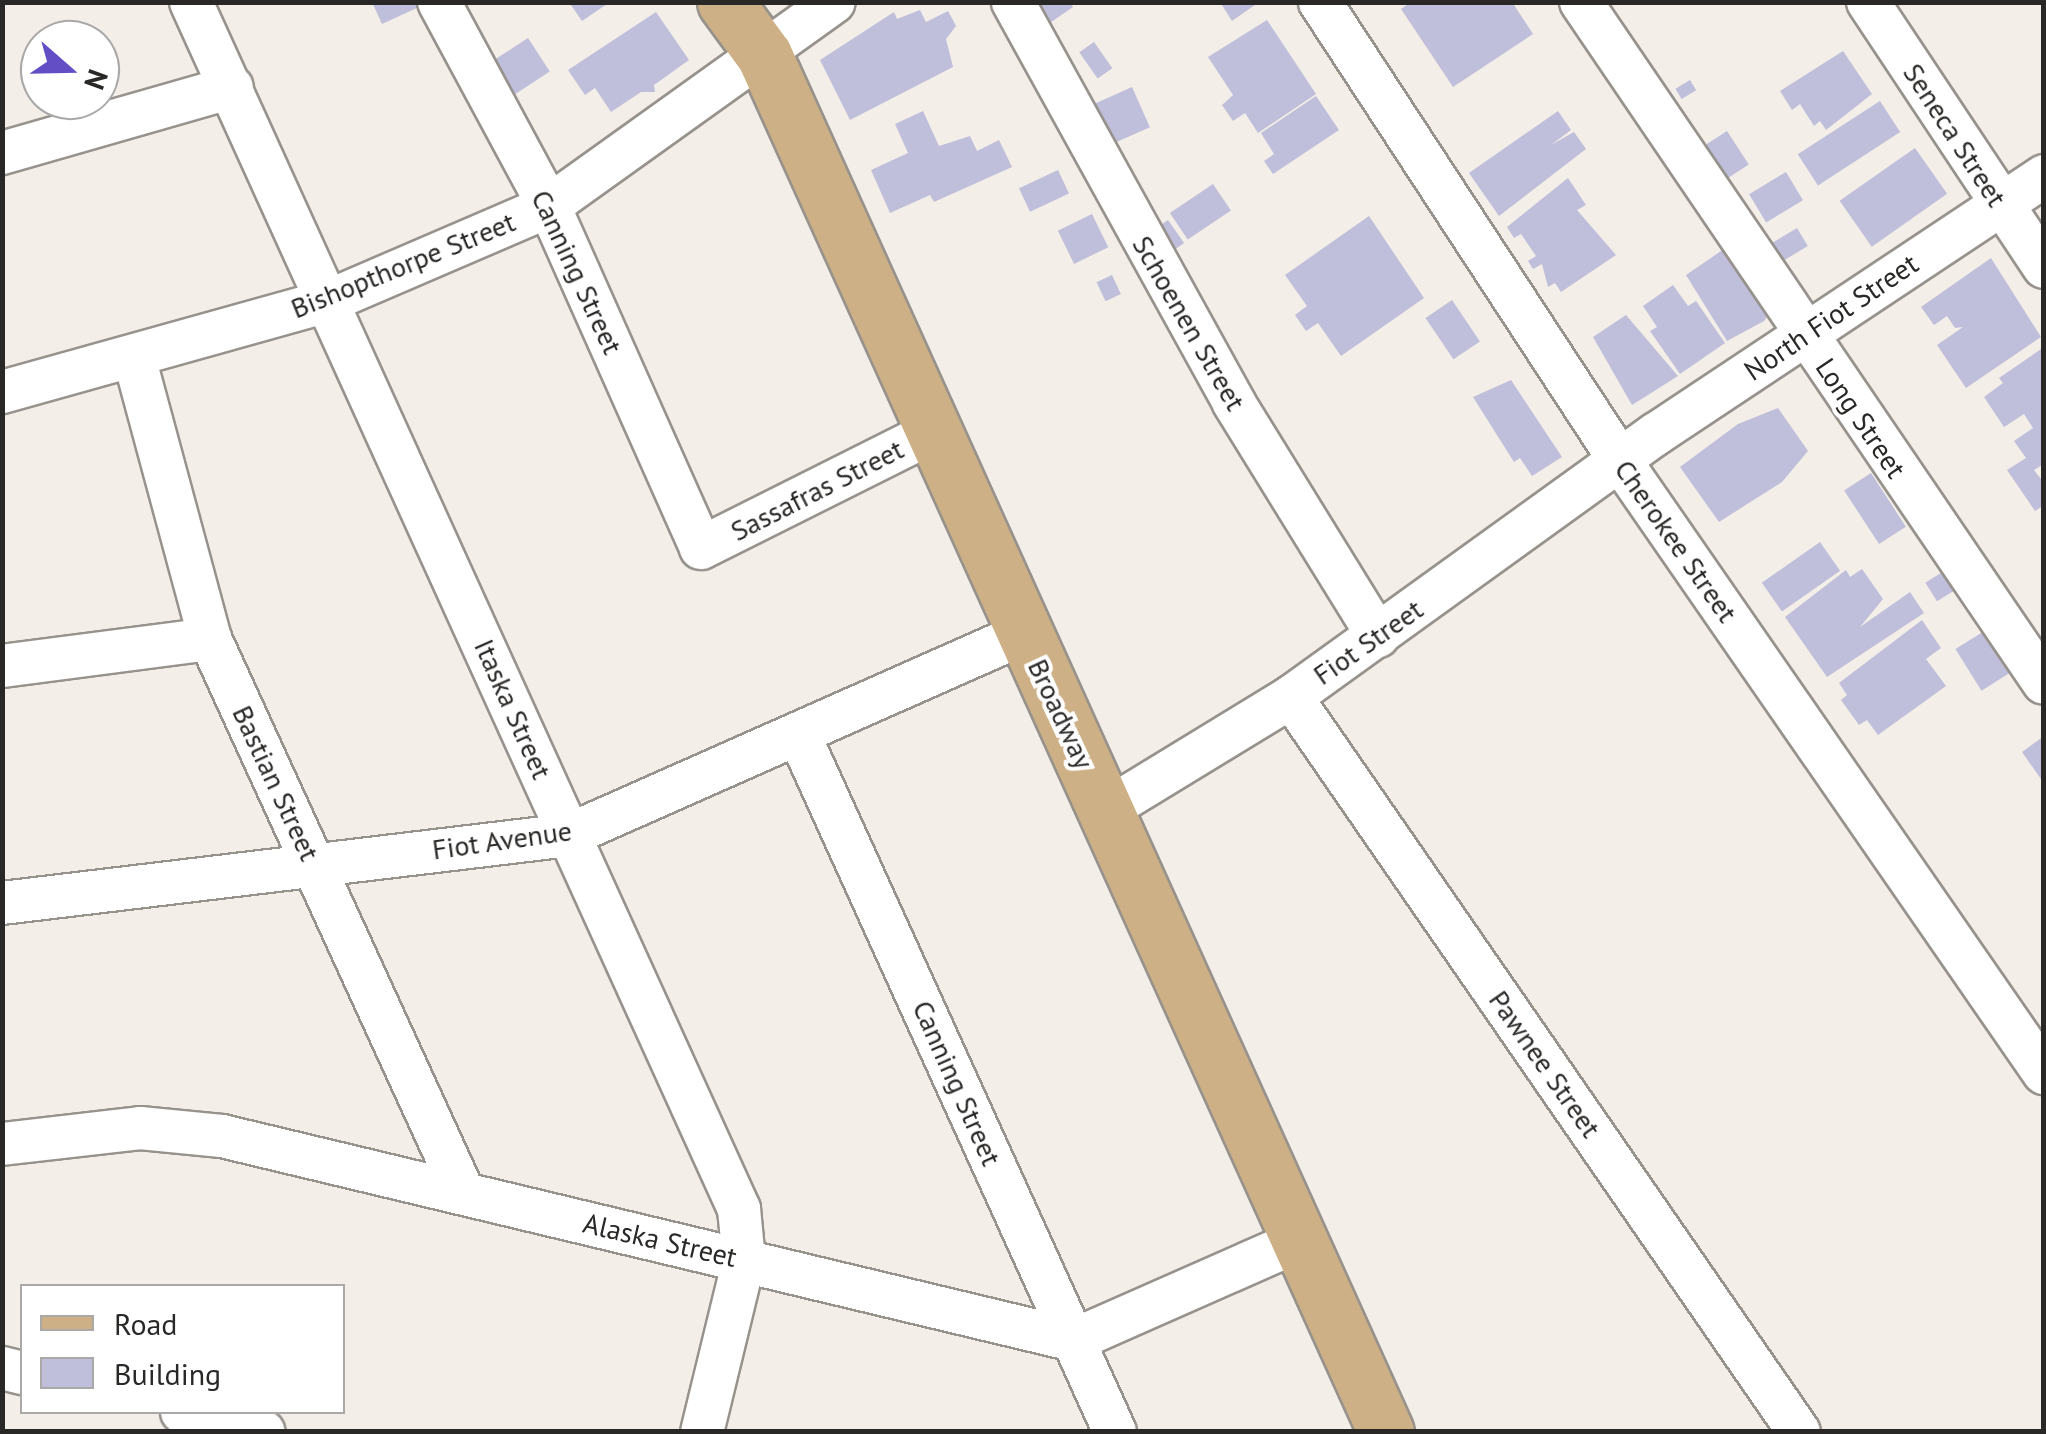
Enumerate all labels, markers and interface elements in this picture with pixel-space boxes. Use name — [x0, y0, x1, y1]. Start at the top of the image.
north arrow — [20, 20, 120, 120]
street label: Seneca Street — [1896, 57, 2014, 213]
text: N — [76, 65, 117, 95]
street label: Canning Street — [524, 185, 630, 359]
street label: Bishopthorpe Street — [286, 205, 520, 325]
street label: Schoenen Street — [1125, 230, 1253, 416]
street label: North Fiot Street — [1738, 247, 1924, 387]
street label: Long Street — [1809, 352, 1913, 484]
street label: Sassafras Street — [725, 432, 909, 548]
street label: Cherokee Street — [1608, 453, 1744, 629]
street label: Fiot Street — [1307, 592, 1429, 692]
street label: Itaska Street — [467, 634, 559, 784]
street label: Broadway — [1021, 654, 1101, 774]
street label: Bastian Street — [225, 700, 327, 866]
street label: Fiot Avenue — [430, 814, 574, 866]
street label: Pawnee Street — [1482, 984, 1608, 1144]
street label: Canning Street — [906, 995, 1008, 1171]
street label: Alaska Street — [580, 1206, 740, 1274]
legend — [20, 1284, 345, 1414]
text: Road — [114, 1304, 178, 1343]
text: Building — [114, 1354, 221, 1393]

